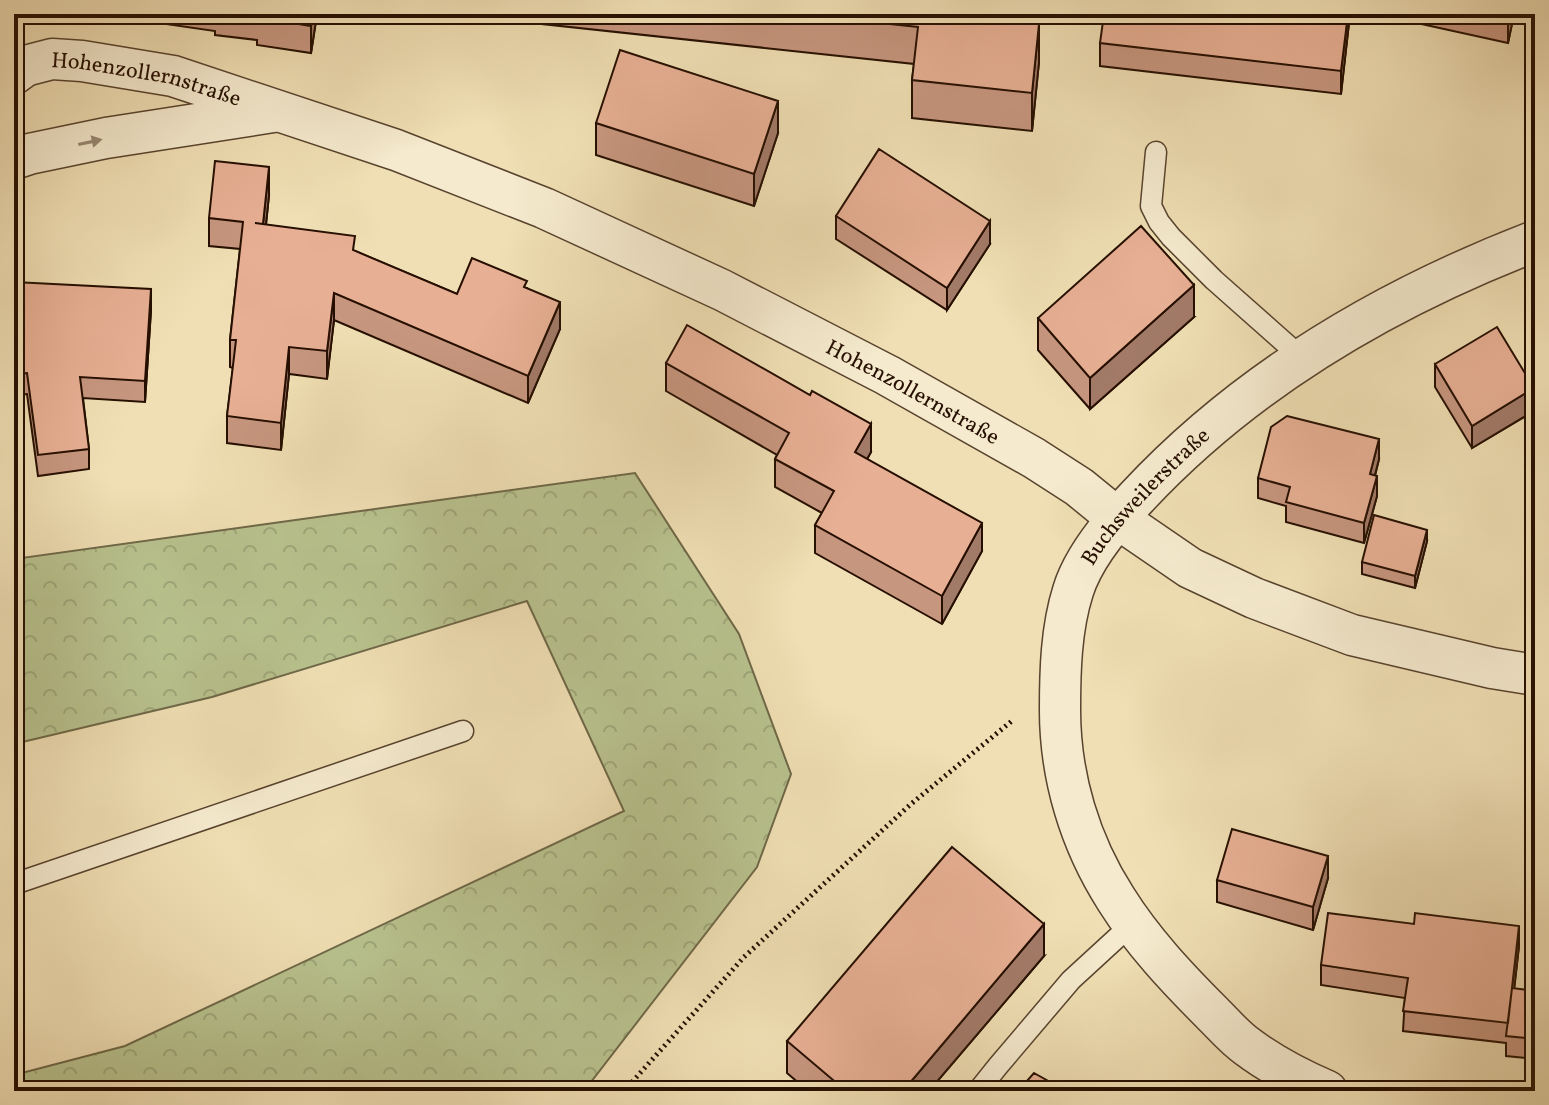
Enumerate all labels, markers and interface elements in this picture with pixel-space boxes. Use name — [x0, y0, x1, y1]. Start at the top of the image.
street label: Hohenzollernstraße — [50, 46, 245, 116]
one-way arrow — [78, 135, 103, 148]
street label: Hohenzollernstraße — [820, 333, 1005, 454]
street label: Buchsweilerstraße — [1075, 421, 1218, 572]

